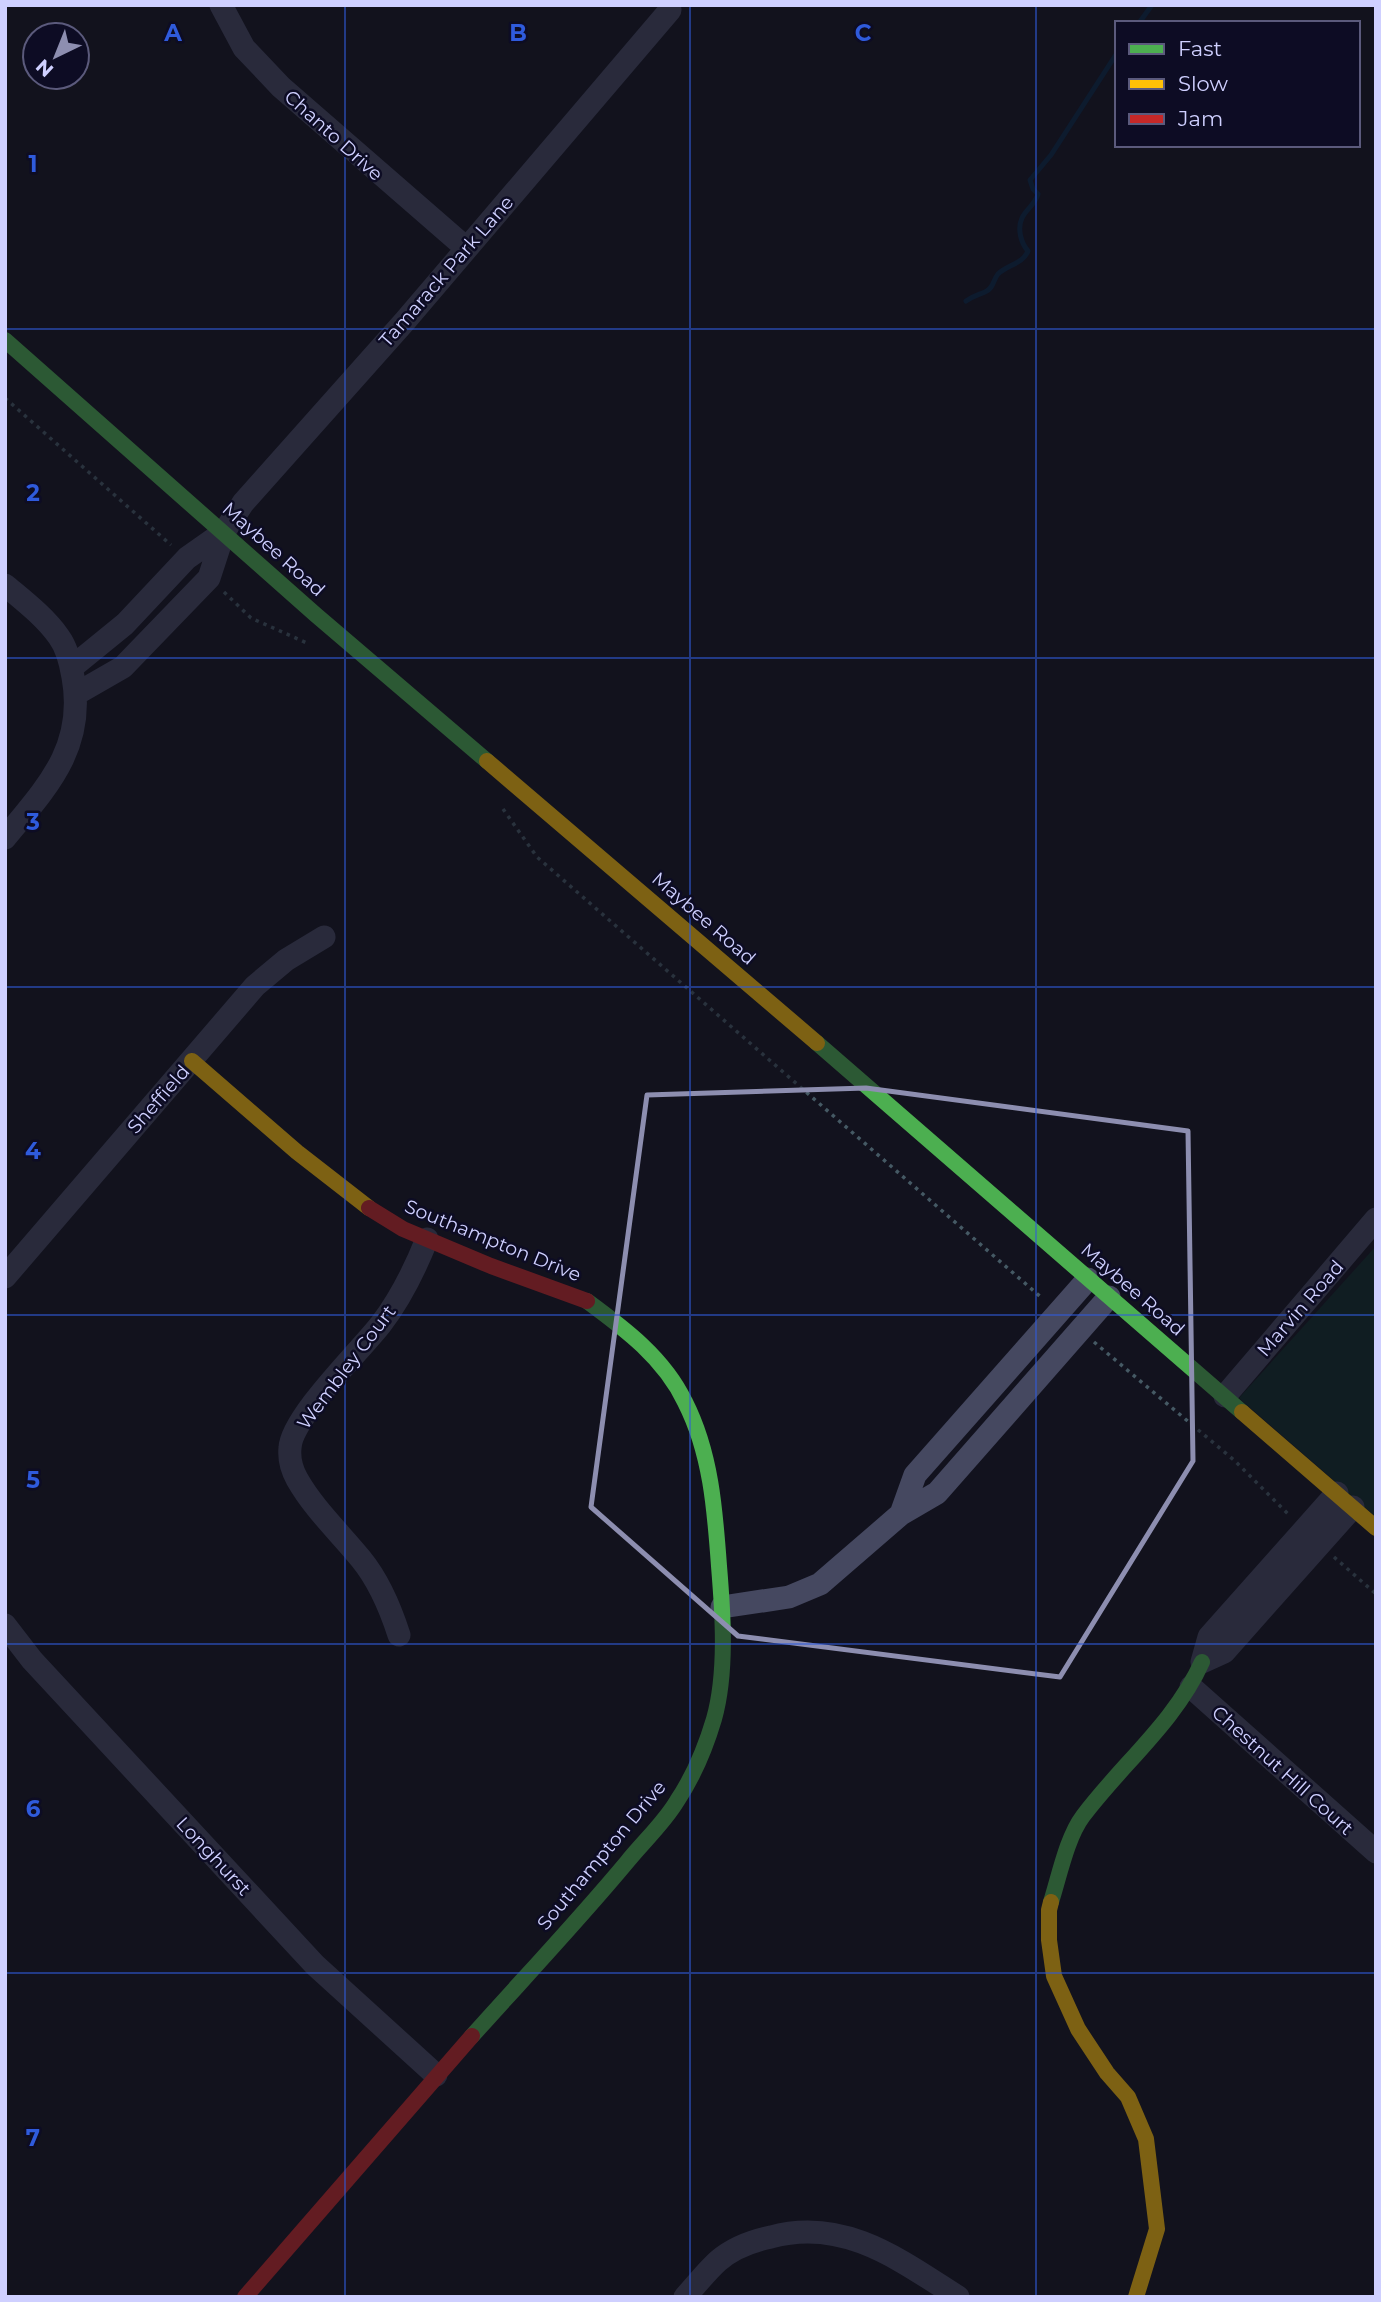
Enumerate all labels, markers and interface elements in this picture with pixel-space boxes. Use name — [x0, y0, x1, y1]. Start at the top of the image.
text: A — [163, 19, 182, 47]
text: B — [509, 19, 527, 47]
text: C — [855, 19, 872, 47]
north arrow — [21, 21, 91, 91]
legend — [1115, 21, 1360, 147]
text: Fast — [1178, 36, 1222, 61]
text: N — [31, 54, 58, 82]
text: Slow — [1178, 71, 1228, 96]
street label: Chanto Drive — [280, 85, 388, 186]
text: Jam — [1177, 106, 1223, 131]
text: 1 — [28, 150, 38, 178]
street label: Tamarack Park Lane — [374, 191, 518, 352]
text: 2 — [26, 479, 40, 507]
street label: Maybee Road — [218, 497, 330, 601]
text: 3 — [25, 808, 40, 836]
street label: Maybee Road — [647, 867, 760, 970]
street label: Sheffield — [122, 1060, 194, 1138]
text: 4 — [25, 1137, 41, 1165]
street label: Southampton Drive — [401, 1195, 584, 1286]
street label: Maybee Road — [1076, 1238, 1189, 1341]
street label: Marvin Road — [1252, 1255, 1348, 1361]
street label: Wembley Court — [292, 1300, 401, 1434]
text: 5 — [26, 1466, 40, 1494]
street label: Chestnut Hill Court — [1207, 1701, 1358, 1840]
street label: Southampton Drive — [532, 1776, 671, 1935]
text: 6 — [26, 1795, 41, 1823]
street label: Longhurst — [171, 1812, 256, 1901]
text: 7 — [26, 2124, 40, 2152]

